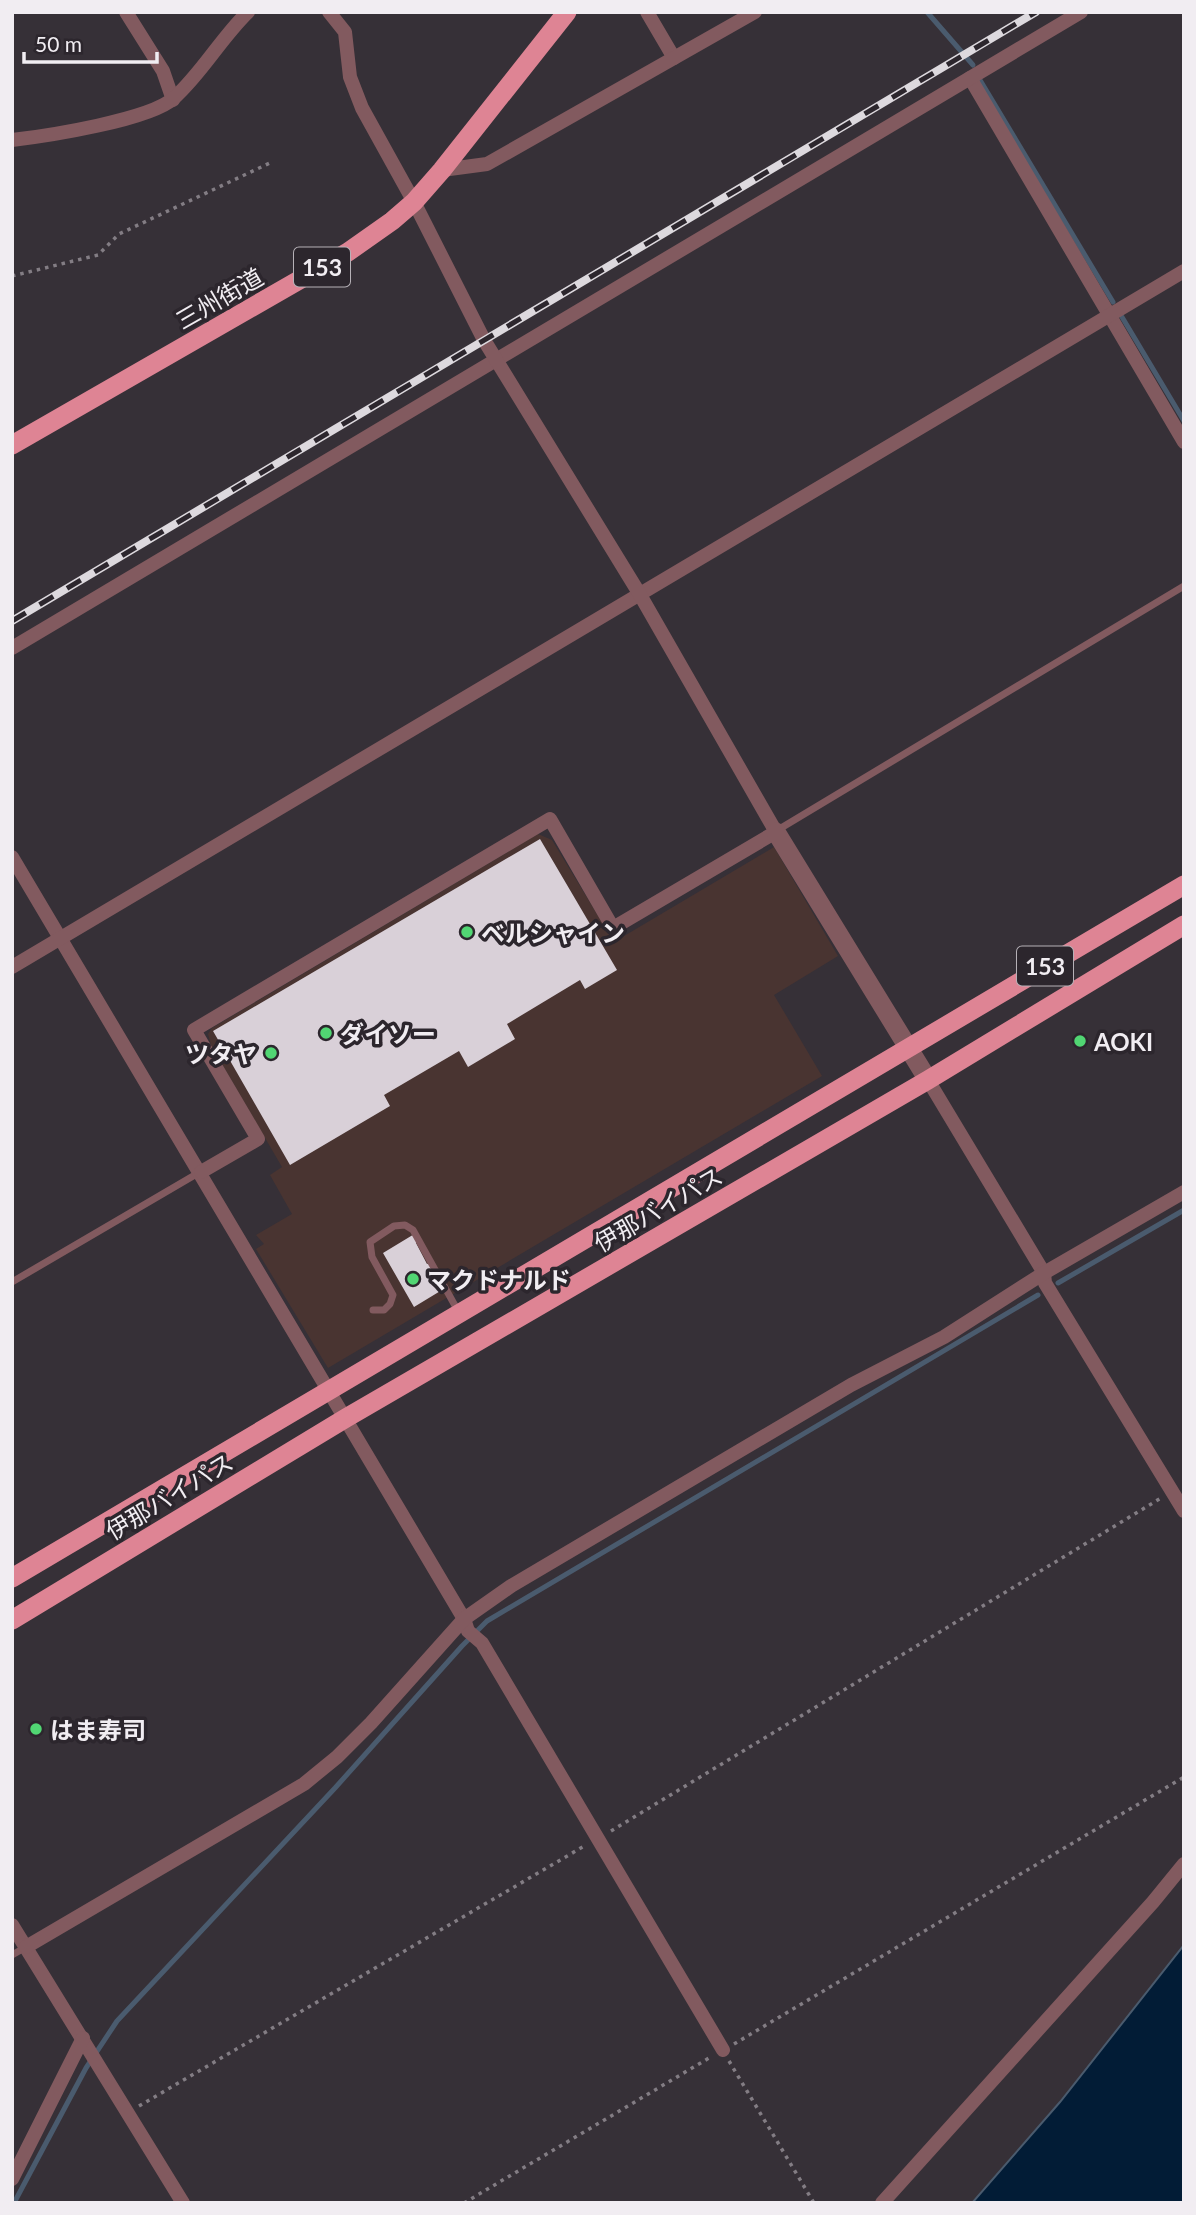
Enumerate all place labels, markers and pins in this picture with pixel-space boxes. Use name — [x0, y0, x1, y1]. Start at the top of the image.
place label: ベルシャイン — [481, 918, 625, 947]
marker: ベルシャイン — [459, 924, 475, 940]
place label: ダイソー — [340, 1019, 436, 1048]
marker: ダイソー — [318, 1025, 334, 1041]
place label: AOKI — [1093, 1027, 1153, 1056]
marker: AOKI — [1072, 1033, 1088, 1049]
place label: ツタヤ — [185, 1039, 257, 1068]
marker: ツタヤ — [263, 1045, 279, 1061]
place label: マクドナルド — [427, 1265, 571, 1294]
marker: マクドナルド — [405, 1271, 421, 1287]
place label: はま寿司 — [50, 1715, 146, 1744]
marker: はま寿司 — [28, 1721, 44, 1737]

